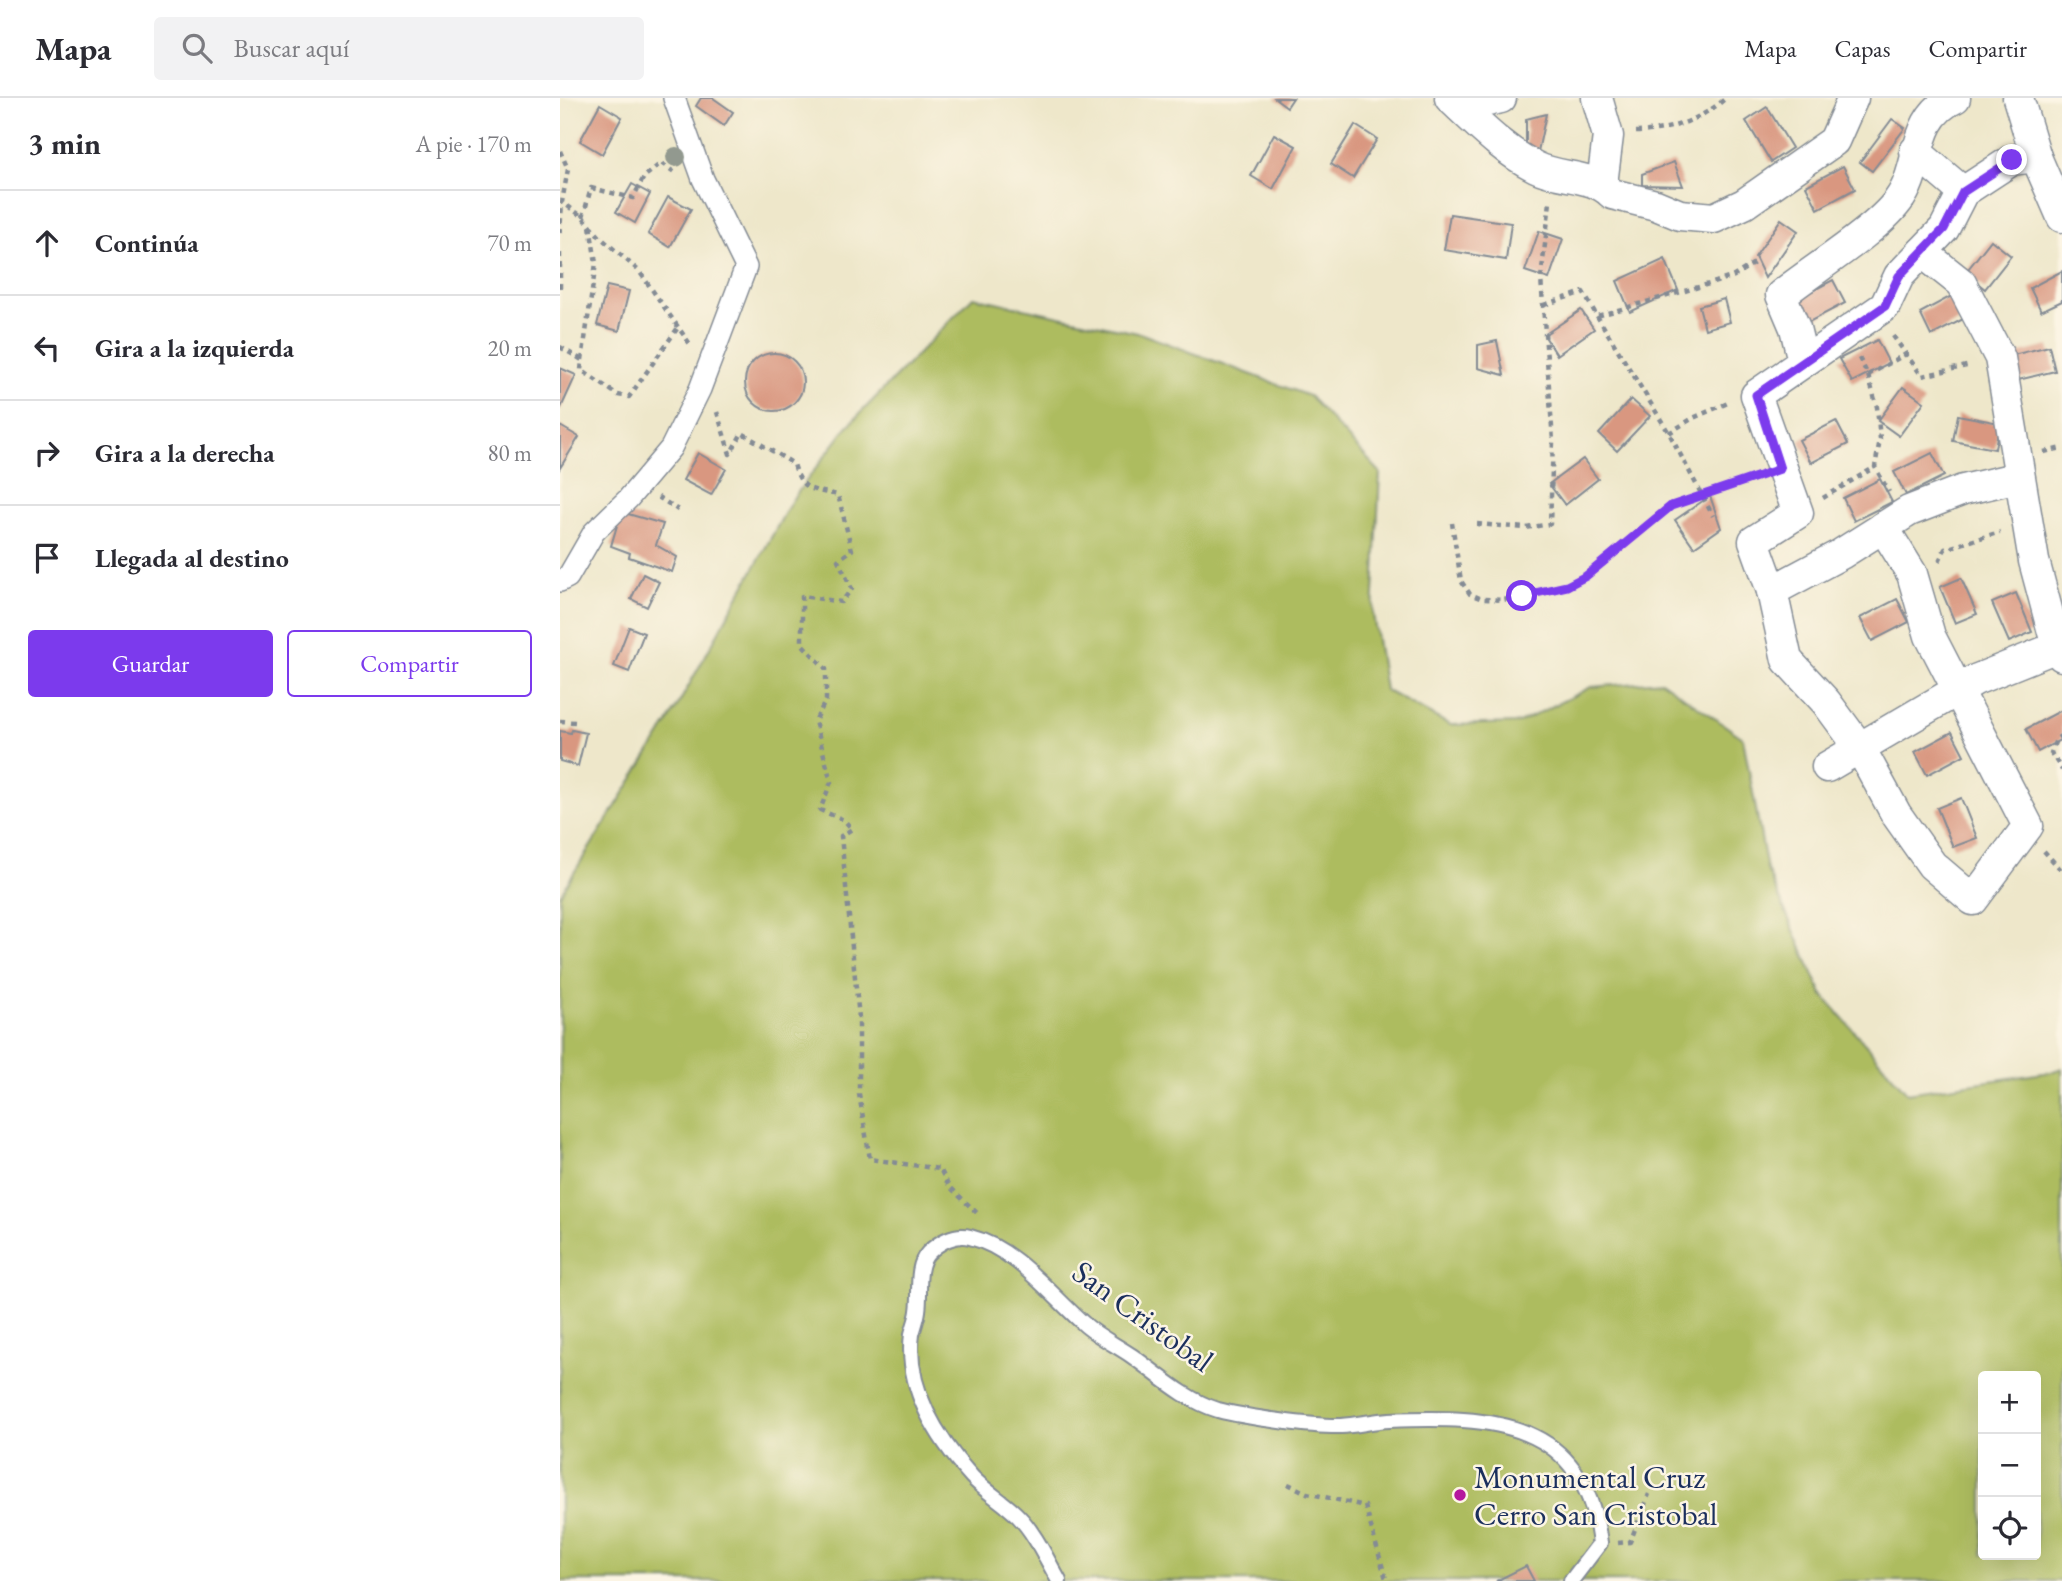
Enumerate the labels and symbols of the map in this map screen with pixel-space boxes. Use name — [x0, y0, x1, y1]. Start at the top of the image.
route end — [1996, 144, 2027, 175]
route start — [1506, 580, 1537, 611]
street label: San Cristobal — [1064, 1251, 1222, 1382]
place label: Monumental Cruz Cerro San Cristobal — [1474, 1456, 1718, 1535]
marker: Monumental Cruz Cerro San Cristobal — [1452, 1487, 1468, 1503]

